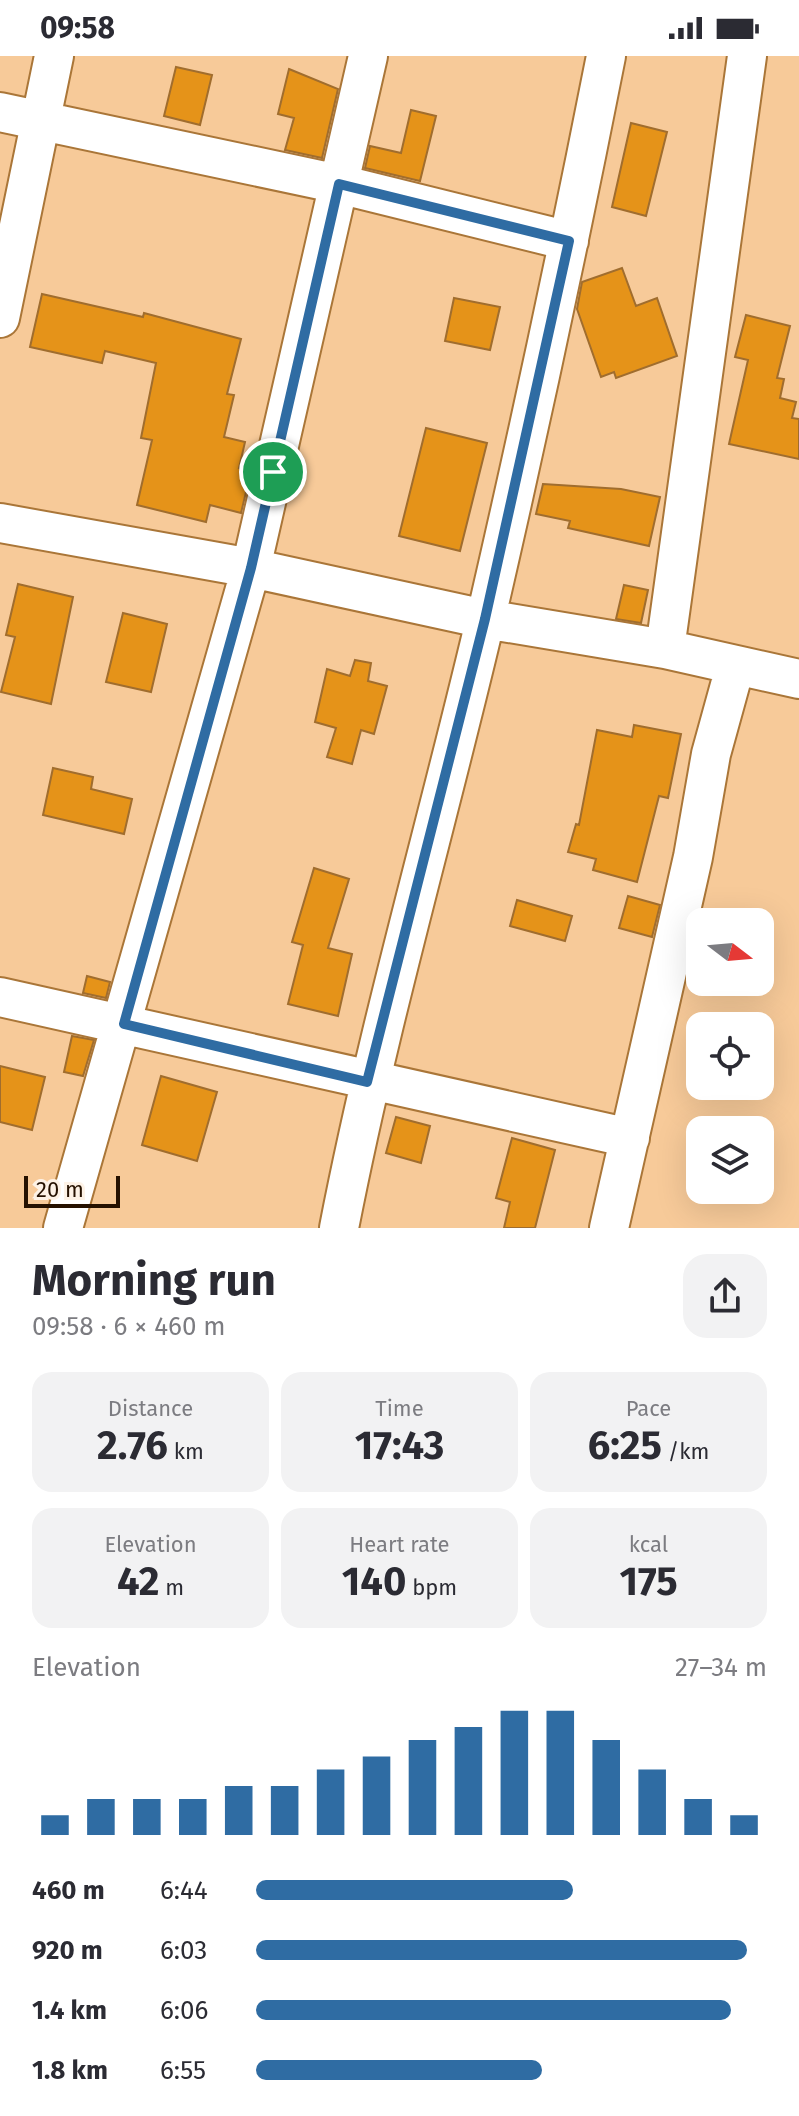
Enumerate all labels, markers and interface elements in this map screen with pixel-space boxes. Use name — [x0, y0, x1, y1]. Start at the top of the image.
text: 09:58 — [40, 10, 115, 46]
pin — [239, 438, 307, 506]
icon: arrive — [251, 450, 295, 494]
north arrow — [686, 908, 774, 996]
map controls — [686, 908, 774, 1204]
button: locate — [686, 1012, 774, 1100]
button: layers — [686, 1116, 774, 1204]
scale bar — [24, 1172, 120, 1208]
text: 20 m — [36, 1176, 84, 1203]
text: Morning run — [32, 1254, 276, 1307]
button: share — [683, 1254, 767, 1338]
text: 09:58 · 6 × 460 m — [32, 1311, 226, 1342]
text: Distance — [108, 1395, 193, 1422]
text: Time — [375, 1395, 424, 1422]
text: Pace — [626, 1395, 671, 1422]
text: 2.76 — [97, 1422, 168, 1470]
text: 17:43 — [355, 1422, 444, 1470]
text: 6:25 — [588, 1422, 662, 1470]
text: km — [168, 1438, 204, 1465]
text: /km — [662, 1438, 709, 1465]
text: Elevation — [104, 1531, 197, 1558]
text: Heart rate — [349, 1531, 450, 1558]
text: kcal — [629, 1531, 668, 1558]
text: 42 — [117, 1558, 159, 1606]
text: 140 — [342, 1558, 406, 1606]
text: 175 — [619, 1558, 678, 1606]
text: m — [159, 1574, 184, 1601]
text: bpm — [406, 1574, 457, 1601]
text: Elevation — [32, 1652, 141, 1683]
text: 27–34 m — [675, 1652, 767, 1683]
text: 460 m — [32, 1875, 105, 1906]
text: 6:44 — [160, 1875, 208, 1906]
text: 920 m — [32, 1935, 103, 1966]
text: 6:03 — [160, 1935, 207, 1966]
text: 1.4 km — [32, 1995, 107, 2026]
text: 6:06 — [160, 1995, 208, 2026]
text: 1.8 km — [32, 2055, 108, 2086]
text: 6:55 — [160, 2055, 206, 2086]

